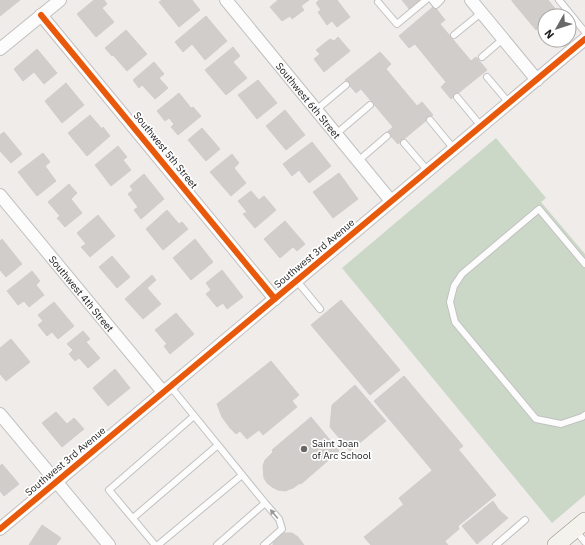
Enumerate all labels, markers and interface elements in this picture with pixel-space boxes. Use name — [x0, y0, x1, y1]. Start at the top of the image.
north arrow — [537, 8, 577, 48]
text: N — [541, 27, 557, 42]
street label: Southwest 6th Street — [273, 60, 344, 142]
street label: Southwest 5th Street — [131, 109, 201, 192]
street label: Southwest 3rd Avenue — [271, 216, 358, 291]
street label: Southwest 4th Street — [46, 253, 117, 335]
street label: Southwest 3rd Avenue — [22, 424, 109, 499]
place label: Saint Joan of Arc School — [312, 437, 371, 462]
marker: Saint Joan of Arc School — [299, 444, 309, 454]
one-way arrow — [270, 509, 279, 519]

